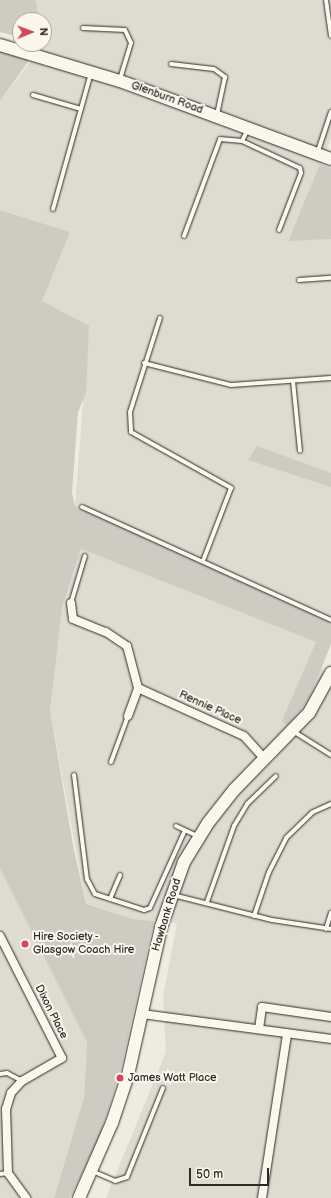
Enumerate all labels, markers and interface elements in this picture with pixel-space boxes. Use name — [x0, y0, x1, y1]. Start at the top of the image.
north arrow — [12, 12, 52, 52]
text: N — [37, 28, 50, 36]
street label: Glenburn Road — [129, 79, 205, 117]
street label: Rennie Place — [177, 688, 243, 728]
street label: Hawbank Road — [150, 877, 184, 953]
place label: Hire Society - Glasgow Coach Hire — [33, 931, 134, 957]
marker: Hire Society - Glasgow Coach Hire — [20, 939, 30, 949]
street label: Dixon Place — [32, 983, 70, 1041]
place label: James Watt Place — [128, 1071, 217, 1085]
marker: James Watt Place — [115, 1073, 125, 1083]
scale bar — [191, 1160, 271, 1186]
text: 50 m — [196, 1167, 223, 1182]

